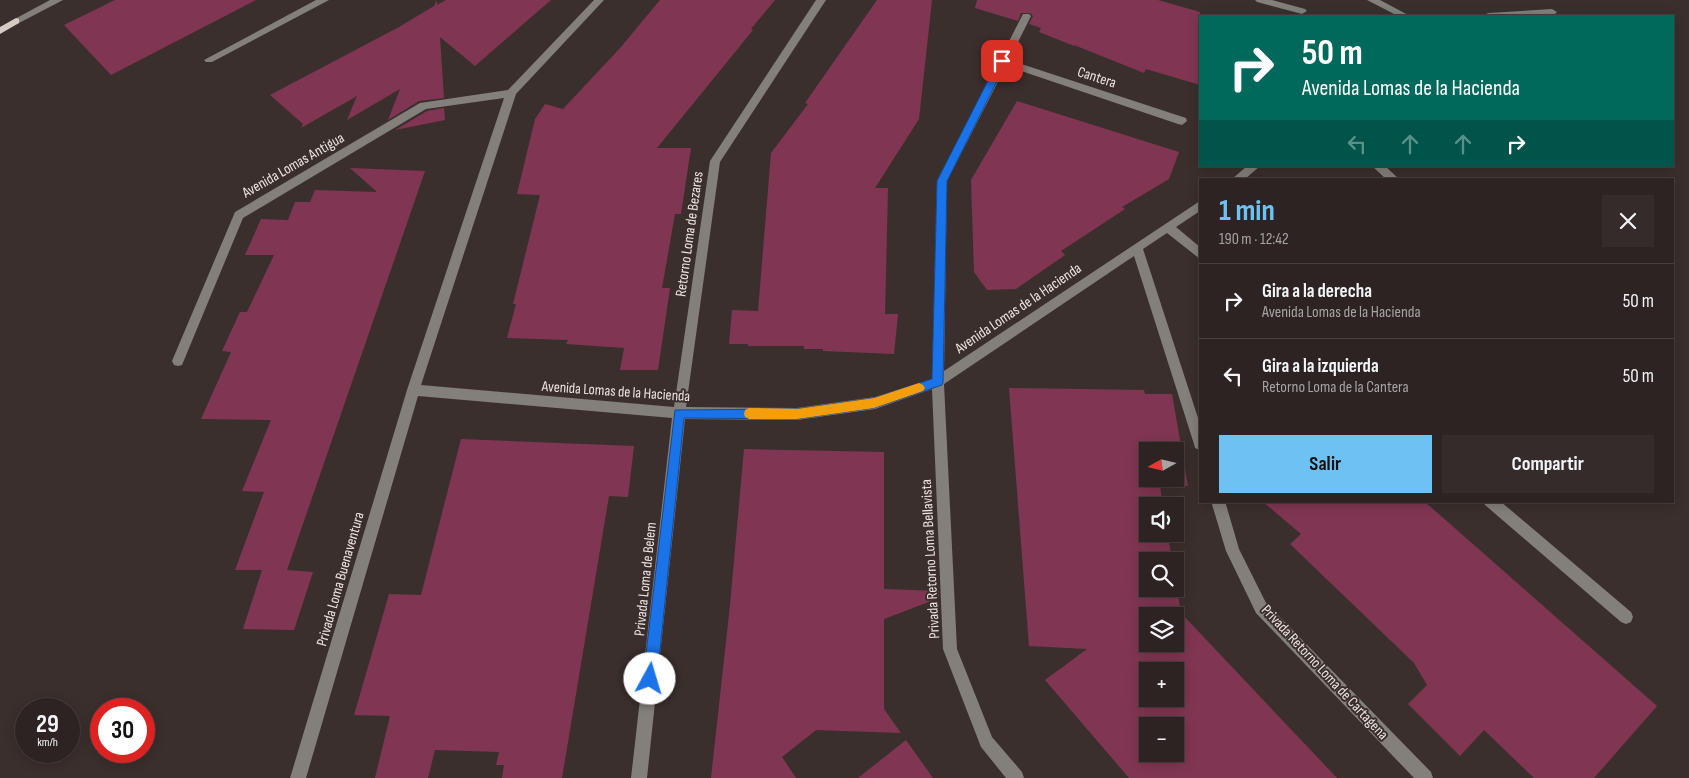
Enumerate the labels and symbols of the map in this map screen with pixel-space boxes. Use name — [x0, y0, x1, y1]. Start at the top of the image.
pin — [981, 40, 1023, 82]
street label: Cantera — [1075, 62, 1119, 93]
street label: Avenida Lomas Antigua — [238, 128, 348, 203]
street label: Retorno Loma de Bezares — [671, 170, 708, 298]
street label: Avenida Lomas de la Hacienda — [951, 259, 1085, 358]
street label: Avenida Lomas de la Hacienda — [540, 377, 691, 406]
north arrow — [1139, 442, 1184, 488]
street label: Privada Retorno Loma Bellavista — [917, 479, 944, 639]
street label: Privada Loma Buenaventura — [312, 510, 369, 648]
street label: Privada Loma de Belem — [630, 521, 661, 637]
street label: Privada Retorno Loma de Cartagena — [1257, 601, 1392, 744]
position arrow — [623, 652, 675, 704]
speed limit sign: 30 — [90, 698, 155, 763]

